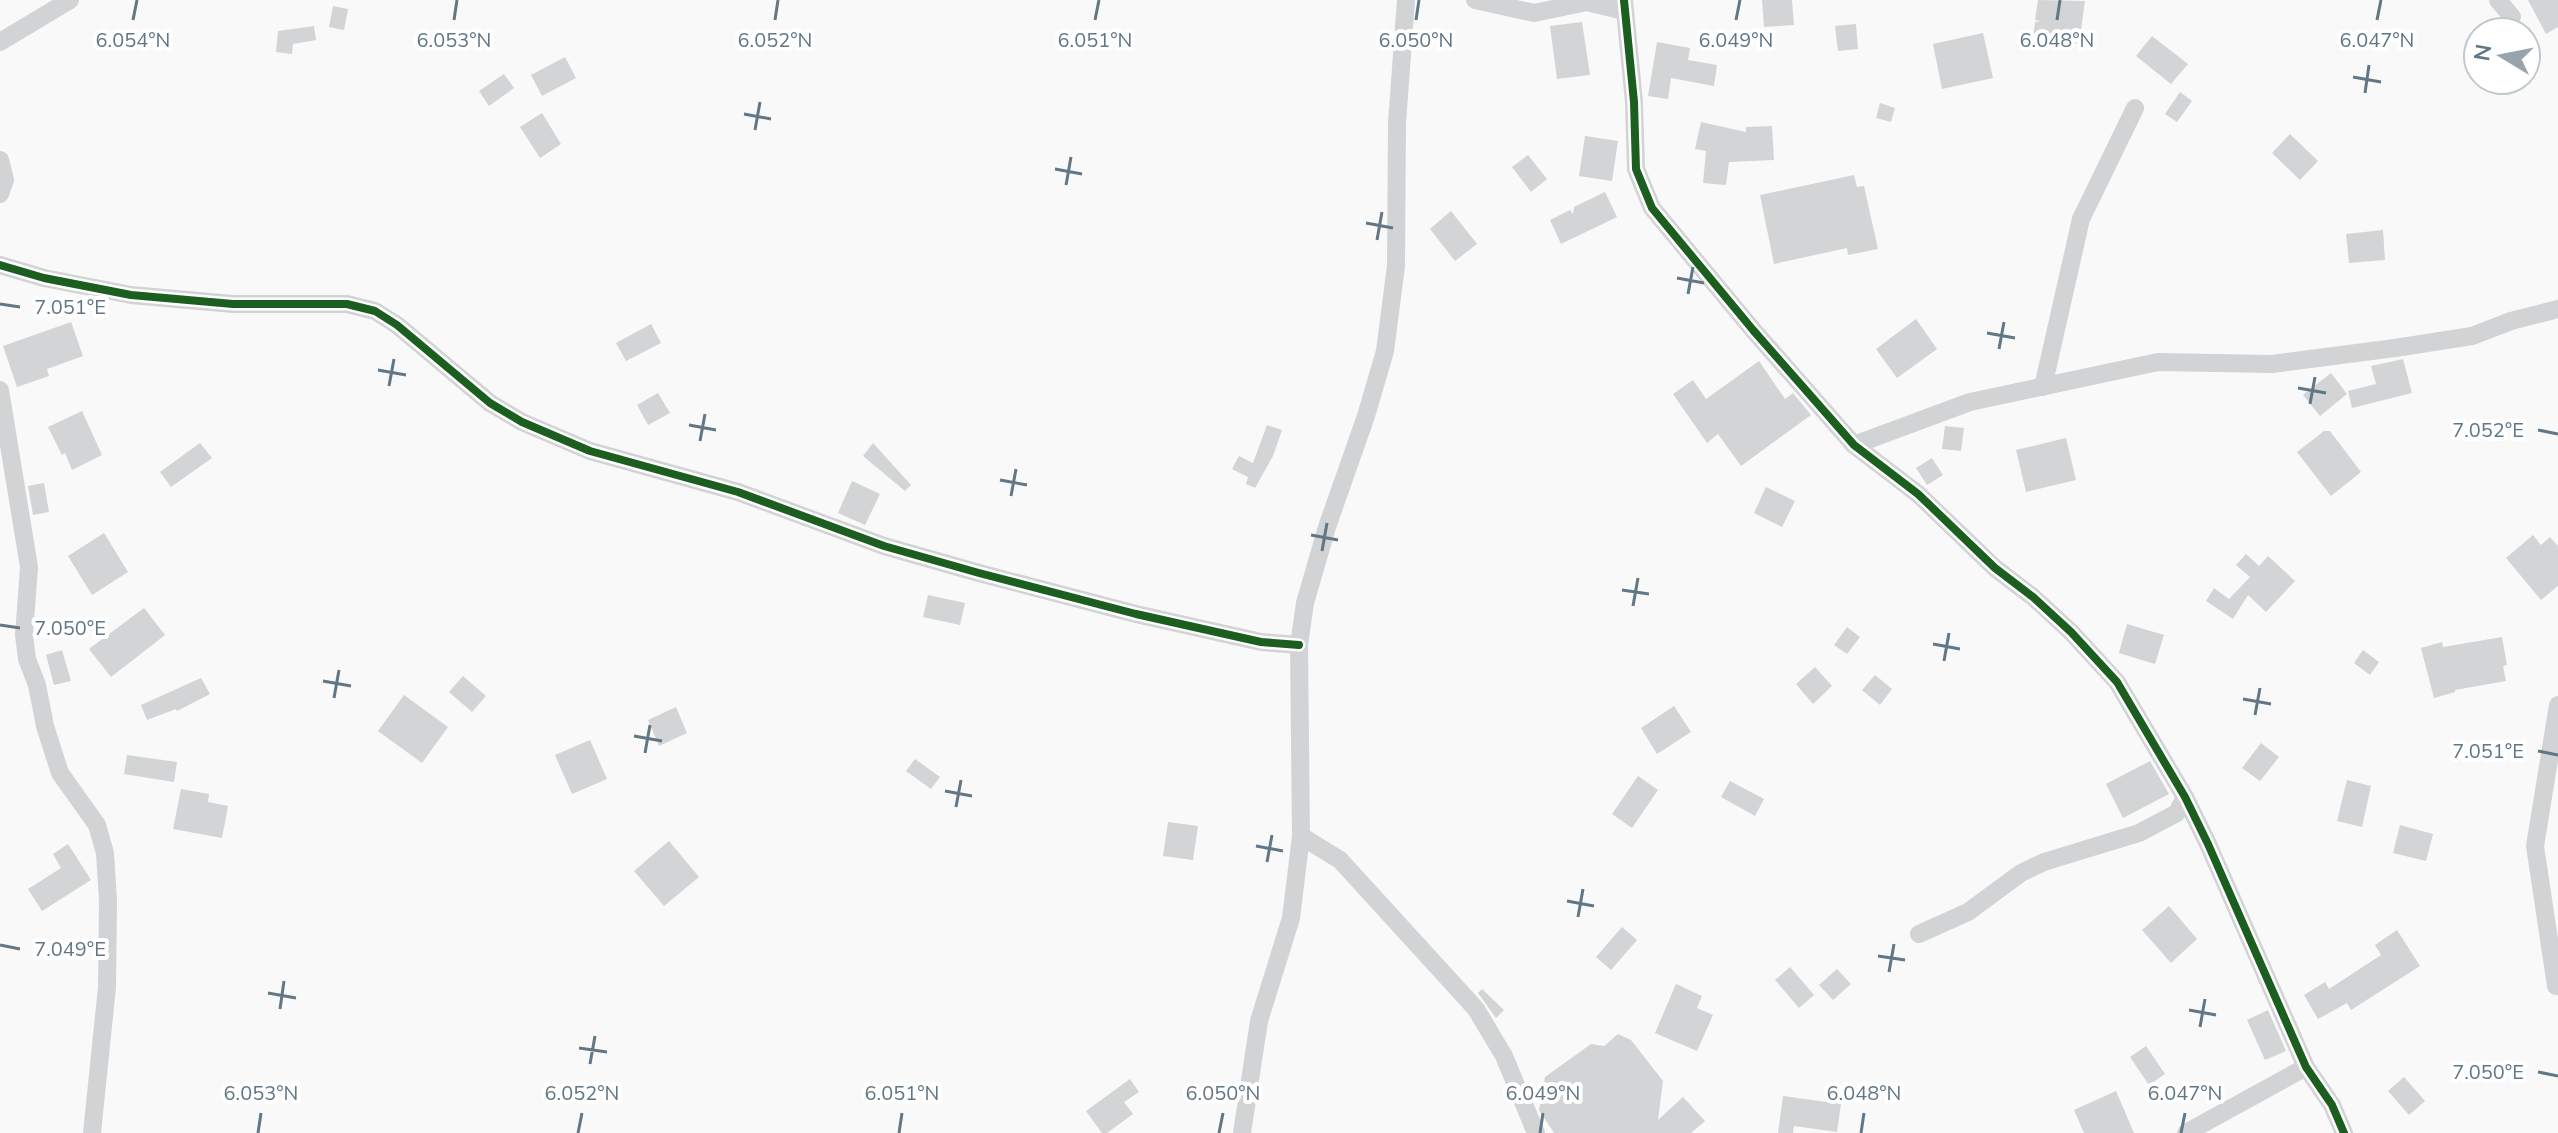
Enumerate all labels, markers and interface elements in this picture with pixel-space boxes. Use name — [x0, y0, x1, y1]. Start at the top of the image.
north arrow — [2462, 16, 2542, 96]
text: 6.054°N — [96, 27, 170, 54]
text: 6.053°N — [417, 27, 491, 54]
text: 6.052°N — [738, 27, 812, 54]
text: 6.051°N — [1058, 27, 1132, 54]
text: 6.050°N — [1379, 27, 1453, 54]
text: 6.049°N — [1699, 27, 1773, 54]
text: 6.048°N — [2020, 27, 2094, 54]
text: 6.047°N — [2340, 27, 2414, 54]
text: N — [2467, 42, 2499, 63]
text: 7.051°E — [34, 294, 106, 321]
text: 7.052°E — [2452, 417, 2524, 444]
text: 7.050°E — [34, 615, 106, 642]
text: 7.051°E — [2452, 738, 2524, 765]
text: 7.049°E — [34, 936, 106, 963]
text: 7.050°E — [2452, 1059, 2524, 1086]
text: 6.053°N — [224, 1080, 298, 1107]
text: 6.052°N — [545, 1080, 619, 1107]
text: 6.051°N — [865, 1080, 939, 1107]
text: 6.050°N — [1186, 1080, 1260, 1107]
text: 6.049°N — [1506, 1080, 1580, 1107]
text: 6.048°N — [1827, 1080, 1901, 1107]
text: 6.047°N — [2148, 1080, 2222, 1107]

